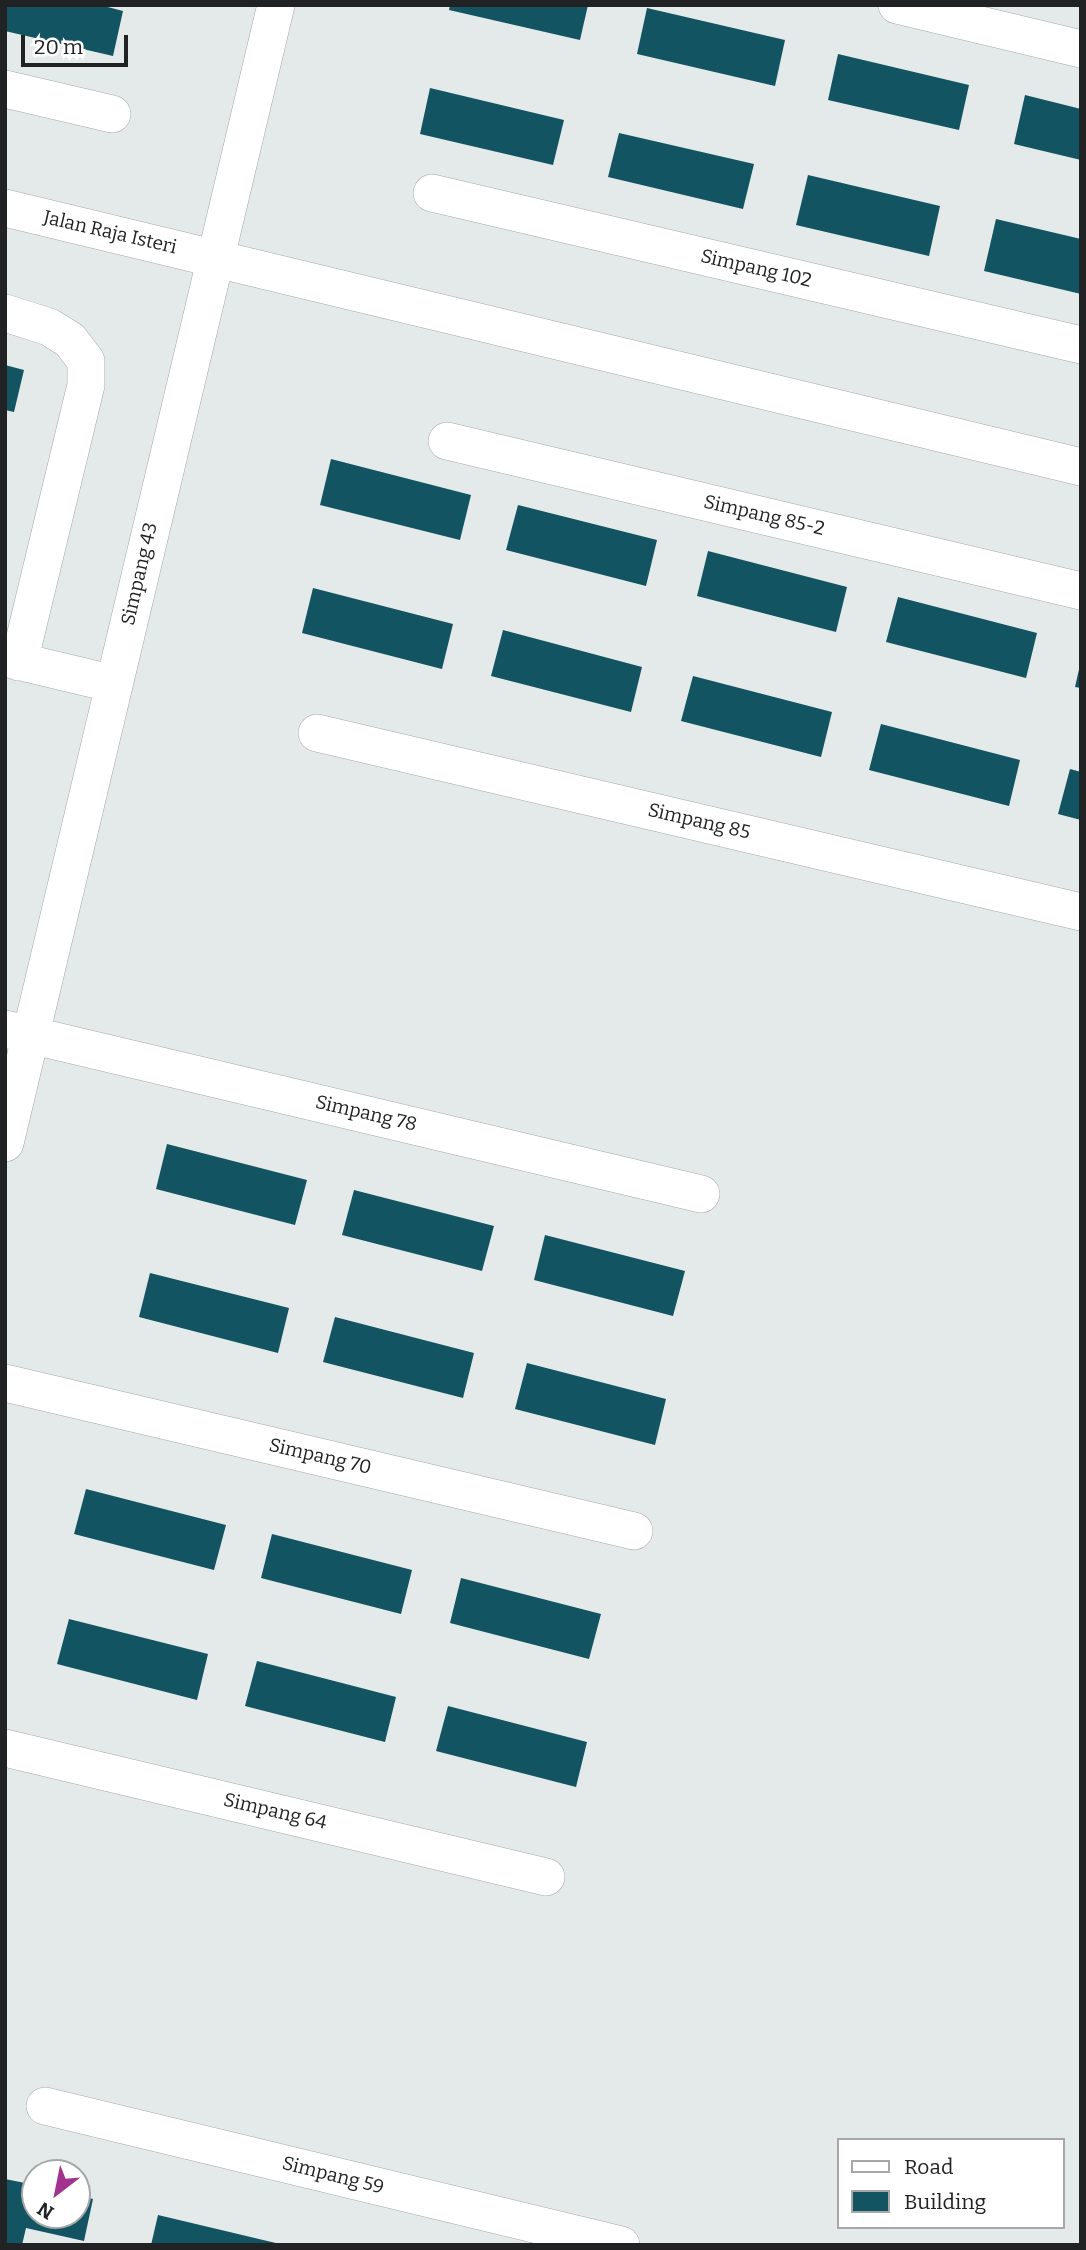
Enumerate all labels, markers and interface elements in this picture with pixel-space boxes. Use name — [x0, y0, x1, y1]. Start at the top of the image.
scale bar — [24, 21, 131, 65]
text: 20 m — [34, 34, 83, 60]
street label: Jalan Raja Isteri — [41, 207, 179, 259]
street label: Simpang 102 — [698, 245, 814, 293]
street label: Simpang 85-2 — [701, 491, 827, 541]
street label: Simpang 43 — [117, 520, 163, 628]
street label: Simpang 85 — [646, 799, 752, 845]
street label: Simpang 78 — [313, 1091, 419, 1137]
street label: Simpang 70 — [267, 1434, 373, 1480]
street label: Simpang 64 — [221, 1789, 329, 1835]
legend — [838, 2138, 1065, 2229]
street label: Simpang 59 — [280, 2152, 386, 2200]
text: Road — [904, 2154, 953, 2180]
north arrow — [21, 2159, 91, 2229]
text: Building — [904, 2189, 986, 2215]
text: N — [33, 2197, 58, 2224]

